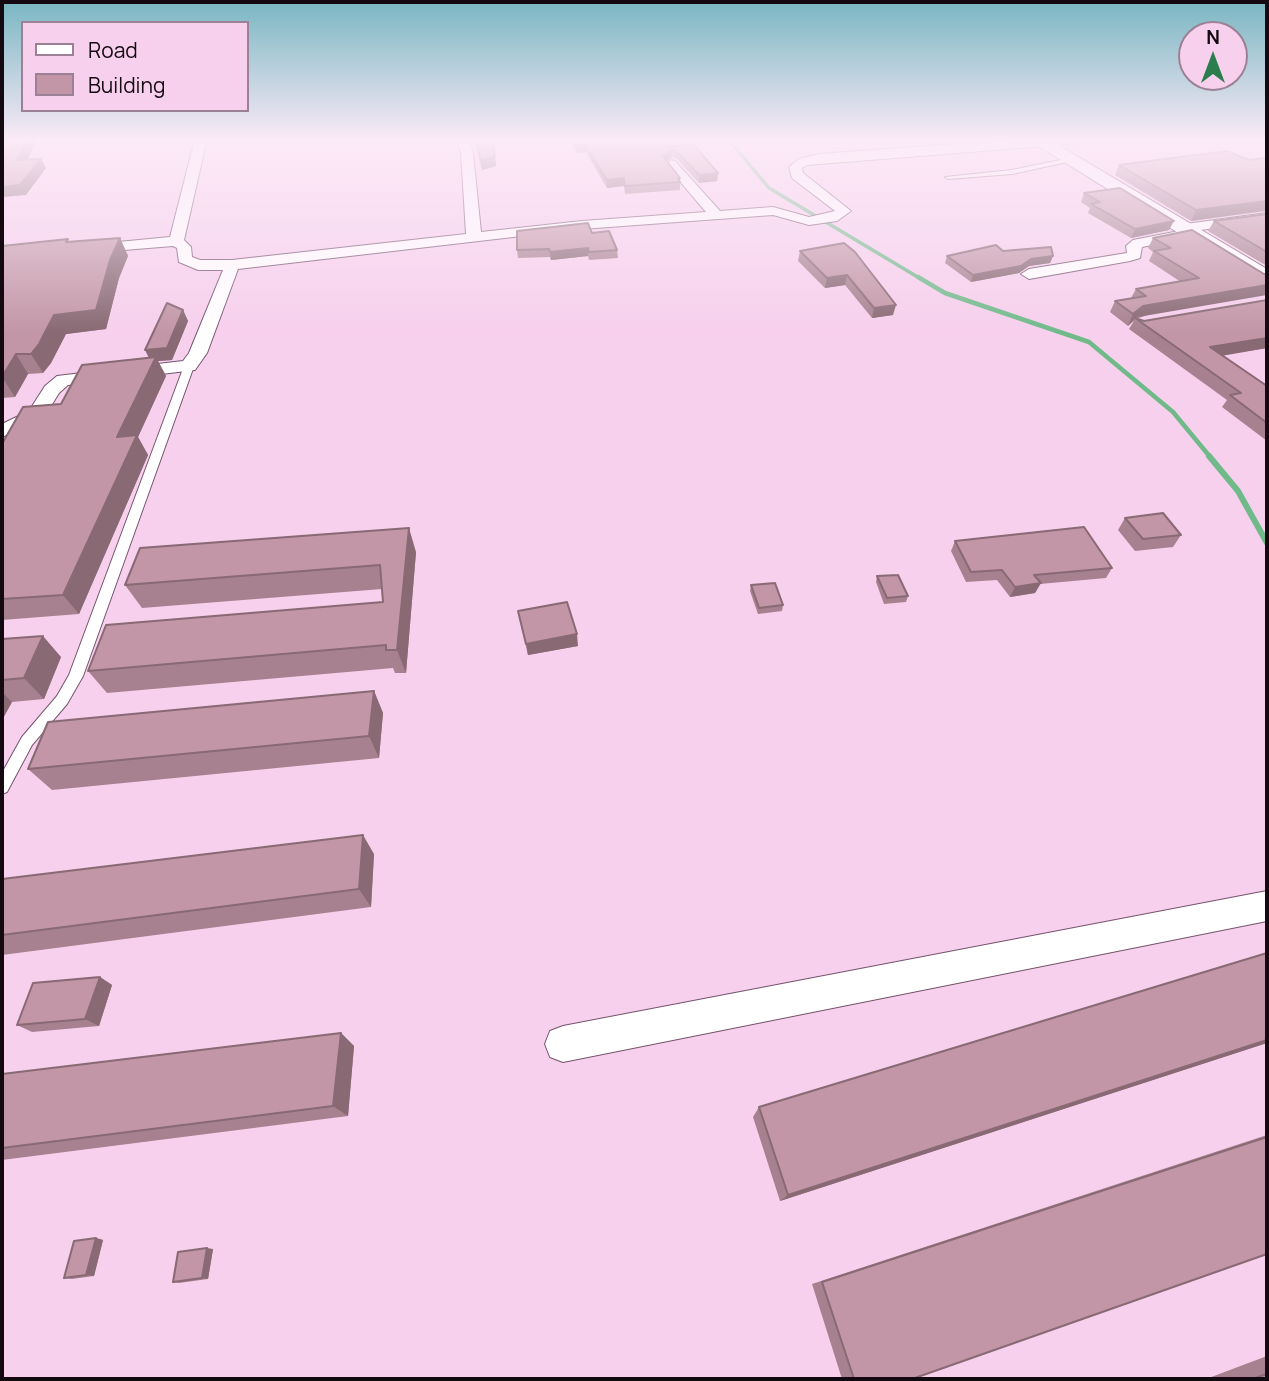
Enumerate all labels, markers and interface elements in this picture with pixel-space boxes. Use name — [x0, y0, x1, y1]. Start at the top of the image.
legend — [21, 21, 248, 112]
north arrow — [1178, 21, 1248, 91]
text: N — [1206, 24, 1220, 50]
text: Road — [88, 36, 138, 64]
text: Building — [88, 71, 165, 99]

